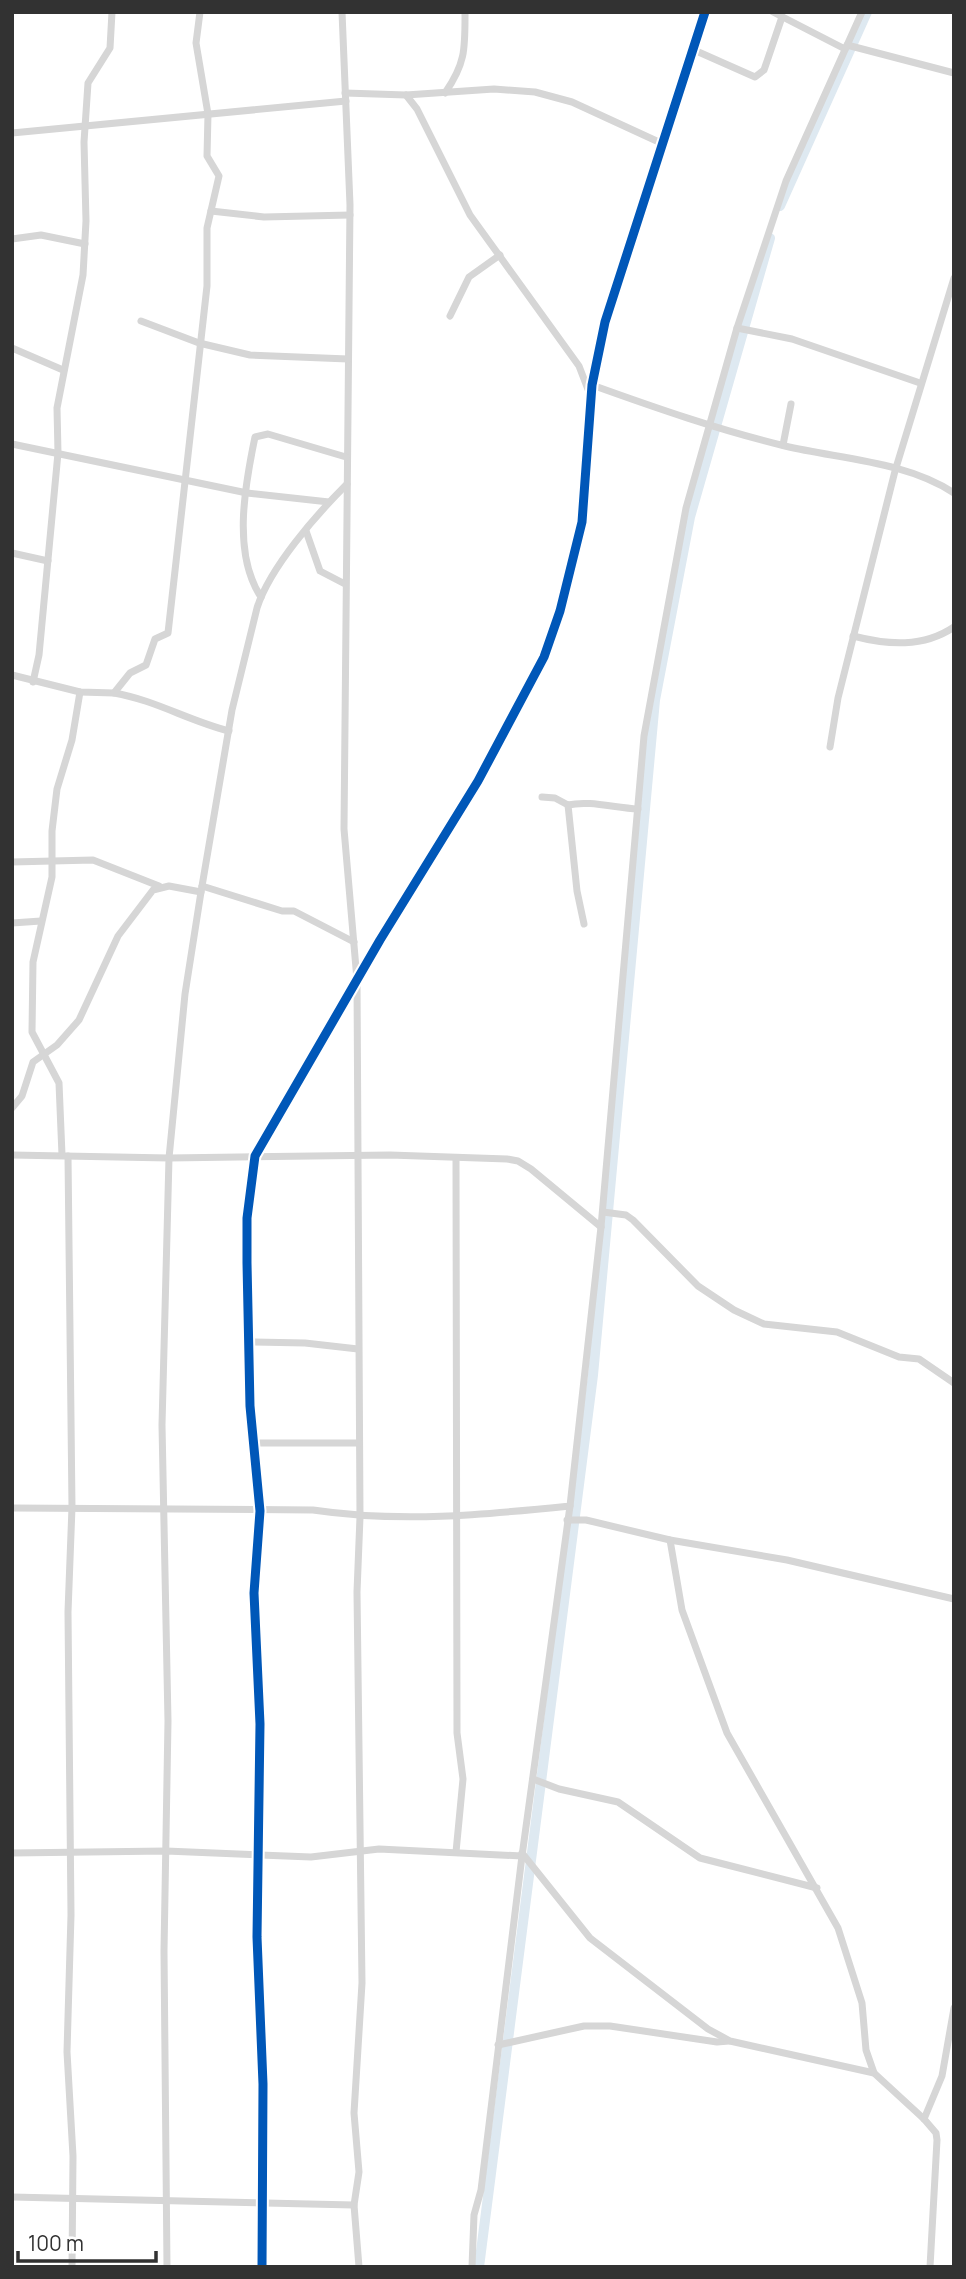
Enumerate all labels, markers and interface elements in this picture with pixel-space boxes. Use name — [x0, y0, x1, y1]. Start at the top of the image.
scale bar — [18, 2220, 156, 2264]
text: 100 m — [28, 2229, 84, 2257]

